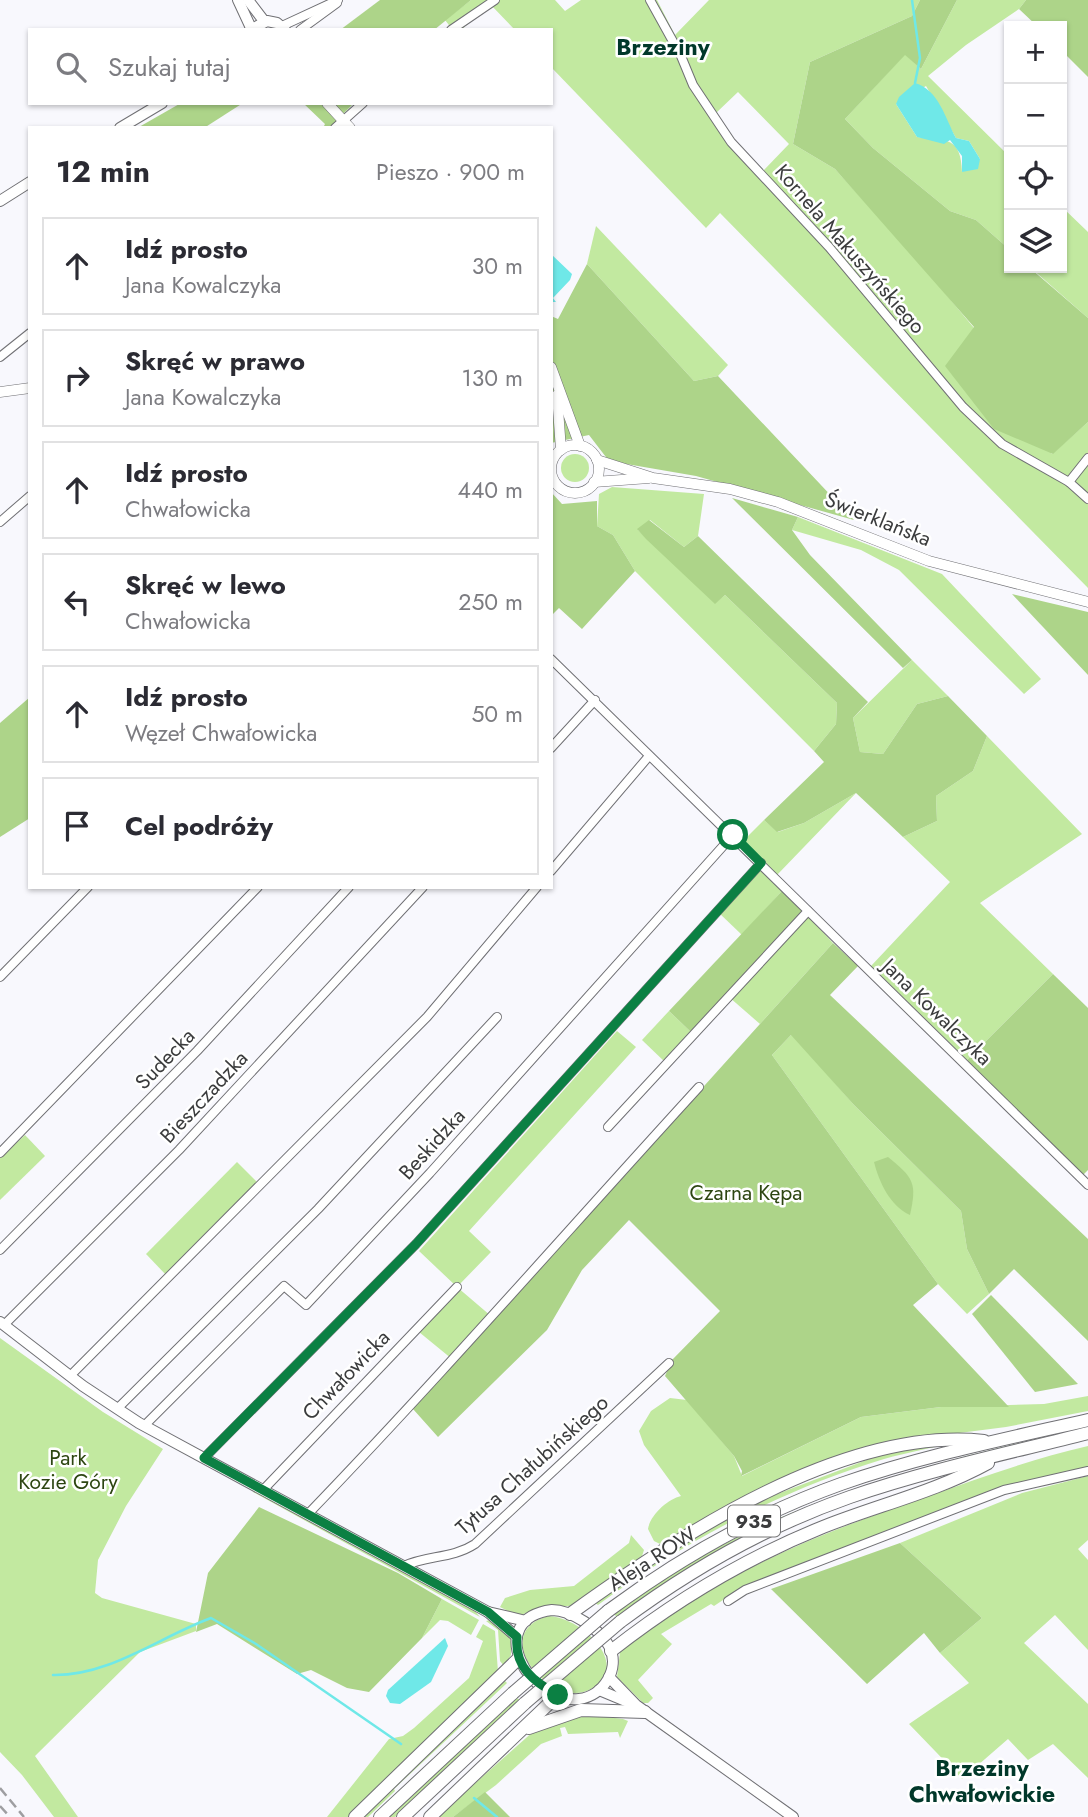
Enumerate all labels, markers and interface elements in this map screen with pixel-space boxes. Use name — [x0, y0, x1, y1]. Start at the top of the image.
map controls — [1004, 21, 1067, 273]
button: + — [1004, 21, 1067, 84]
search box — [28, 28, 553, 105]
district label: Brzeziny — [616, 30, 711, 64]
icon: search — [52, 48, 90, 86]
text: Szukaj tutaj — [108, 48, 231, 86]
button: − — [1004, 84, 1067, 147]
button: locate — [1004, 147, 1067, 210]
text: 12 min — [56, 150, 150, 193]
text: Pieszo · 900 m — [376, 155, 525, 189]
street label: Kornela Makuszyńskiego — [768, 158, 932, 340]
button: layers — [1004, 210, 1067, 273]
text: Idź prosto — [125, 230, 248, 268]
icon: ahead — [58, 247, 96, 285]
text: 30 m — [472, 249, 523, 283]
text: Jana Kowalczyka — [125, 268, 281, 302]
text: Skręć w prawo — [125, 342, 305, 380]
icon: right — [58, 359, 96, 397]
text: 130 m — [461, 361, 523, 395]
text: Jana Kowalczyka — [125, 380, 281, 414]
text: Idź prosto — [125, 454, 248, 492]
icon: ahead — [58, 471, 96, 509]
text: 440 m — [458, 473, 523, 507]
street label: Świerklańska — [820, 484, 936, 554]
text: Chwałowicka — [125, 492, 251, 526]
text: Skręć w lewo — [125, 566, 286, 604]
icon: left — [58, 583, 96, 621]
text: 250 m — [458, 585, 523, 619]
text: Chwałowicka — [125, 604, 251, 638]
text: Idź prosto — [125, 678, 248, 716]
icon: ahead — [58, 695, 96, 733]
text: 50 m — [471, 697, 523, 731]
text: Węzeł Chwałowicka — [125, 716, 317, 750]
icon: arrive — [58, 807, 96, 845]
text: Cel podróży — [125, 807, 273, 845]
route start — [717, 819, 748, 850]
street label: Jana Kowalczyka — [873, 950, 999, 1072]
street label: Sudecka — [128, 1022, 202, 1096]
street label: Bieszczadzka — [153, 1044, 255, 1150]
street label: Beskidzka — [392, 1102, 472, 1186]
park label: Czarna Kępa — [690, 1178, 802, 1208]
street label: Chwałowicka — [295, 1323, 397, 1427]
street label: Tytusa Chałubińskiego — [449, 1388, 615, 1542]
park label: Park Kozie Góry — [18, 1443, 118, 1497]
road number: 935 — [728, 1506, 780, 1536]
street label: Aleja ROW — [602, 1519, 702, 1599]
route end — [542, 1679, 573, 1710]
district label: Brzeziny Chwałowickie — [909, 1751, 1055, 1811]

